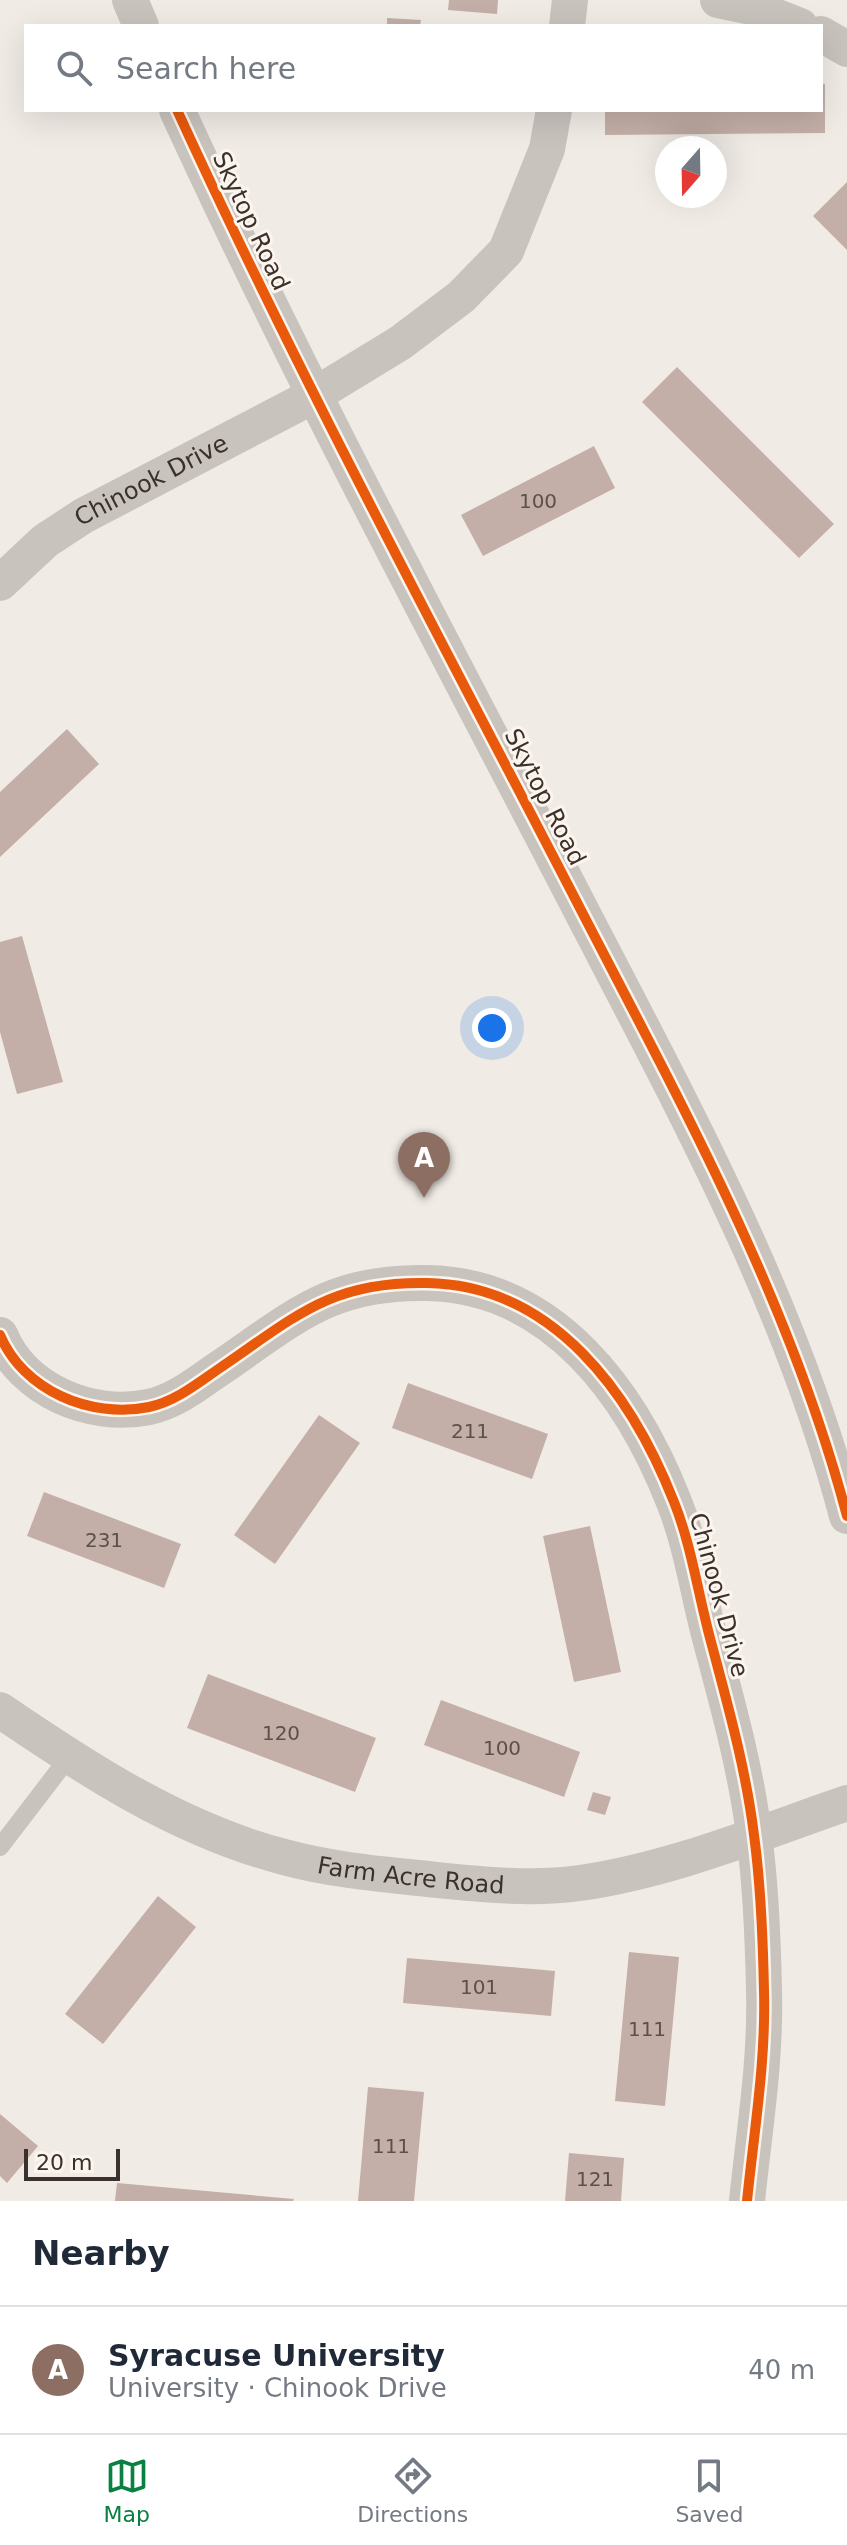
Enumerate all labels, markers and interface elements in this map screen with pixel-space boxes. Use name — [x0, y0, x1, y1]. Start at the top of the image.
search box — [24, 24, 823, 112]
icon: search — [52, 46, 96, 90]
text: Search here — [116, 51, 296, 86]
north arrow — [655, 136, 727, 208]
street label: Skytop Road — [207, 147, 295, 295]
street label: Chinook Drive — [70, 429, 233, 532]
house number: 100 — [519, 489, 557, 513]
street label: Skytop Road — [499, 724, 591, 870]
your location — [472, 1008, 512, 1048]
pin: A — [398, 1132, 450, 1198]
house number: 211 — [451, 1419, 489, 1443]
street label: Chinook Drive — [684, 1510, 754, 1680]
house number: 231 — [85, 1528, 123, 1552]
house number: 120 — [262, 1721, 300, 1745]
house number: 100 — [483, 1736, 521, 1760]
street label: Farm Acre Road — [315, 1851, 505, 1900]
house number: 101 — [460, 1975, 498, 1999]
house number: 111 — [628, 2017, 666, 2041]
house number: 111 — [372, 2134, 410, 2158]
scale bar — [24, 2145, 120, 2181]
text: 20 m — [36, 2150, 92, 2175]
house number: 121 — [576, 2167, 614, 2191]
text: Nearby — [32, 2233, 170, 2273]
text: Syracuse University — [108, 2338, 445, 2373]
text: A — [48, 2355, 68, 2385]
text: 40 m — [748, 2355, 815, 2385]
text: University · Chinook Drive — [108, 2373, 447, 2403]
tab: Map — [104, 2454, 150, 2527]
tab: Directions — [357, 2454, 468, 2527]
tab: Saved — [675, 2454, 743, 2527]

